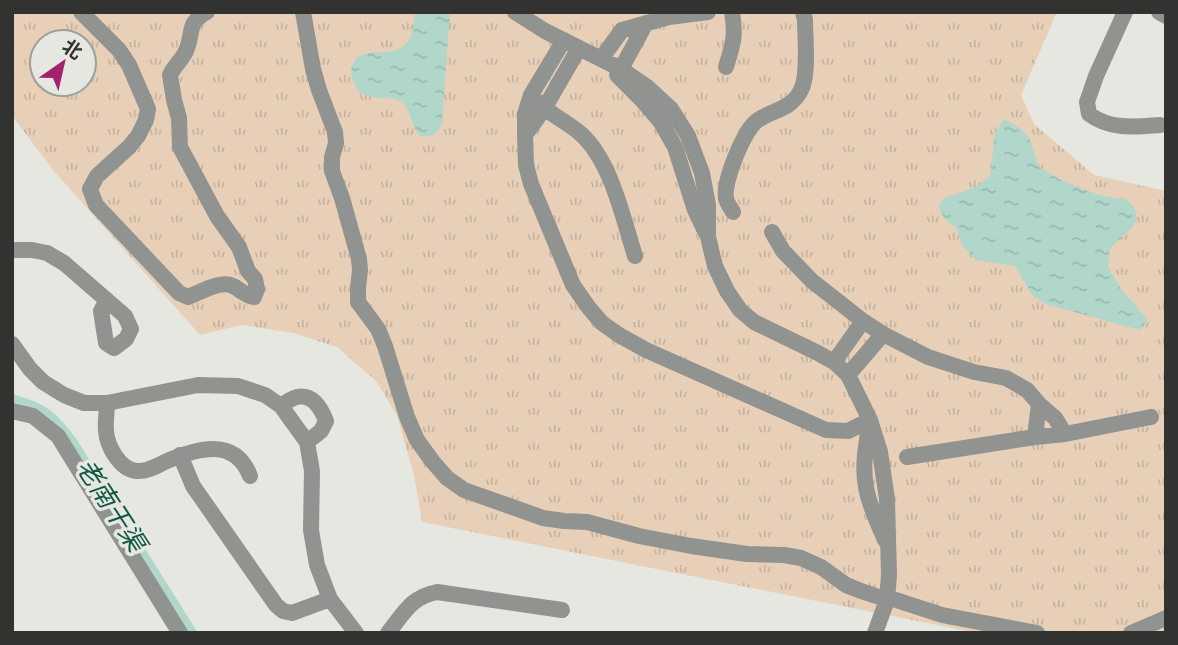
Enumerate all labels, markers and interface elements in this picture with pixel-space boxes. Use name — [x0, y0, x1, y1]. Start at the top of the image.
north arrow — [28, 28, 98, 98]
text: 北 — [58, 34, 87, 63]
water label: 老南干渠 — [70, 452, 156, 560]

